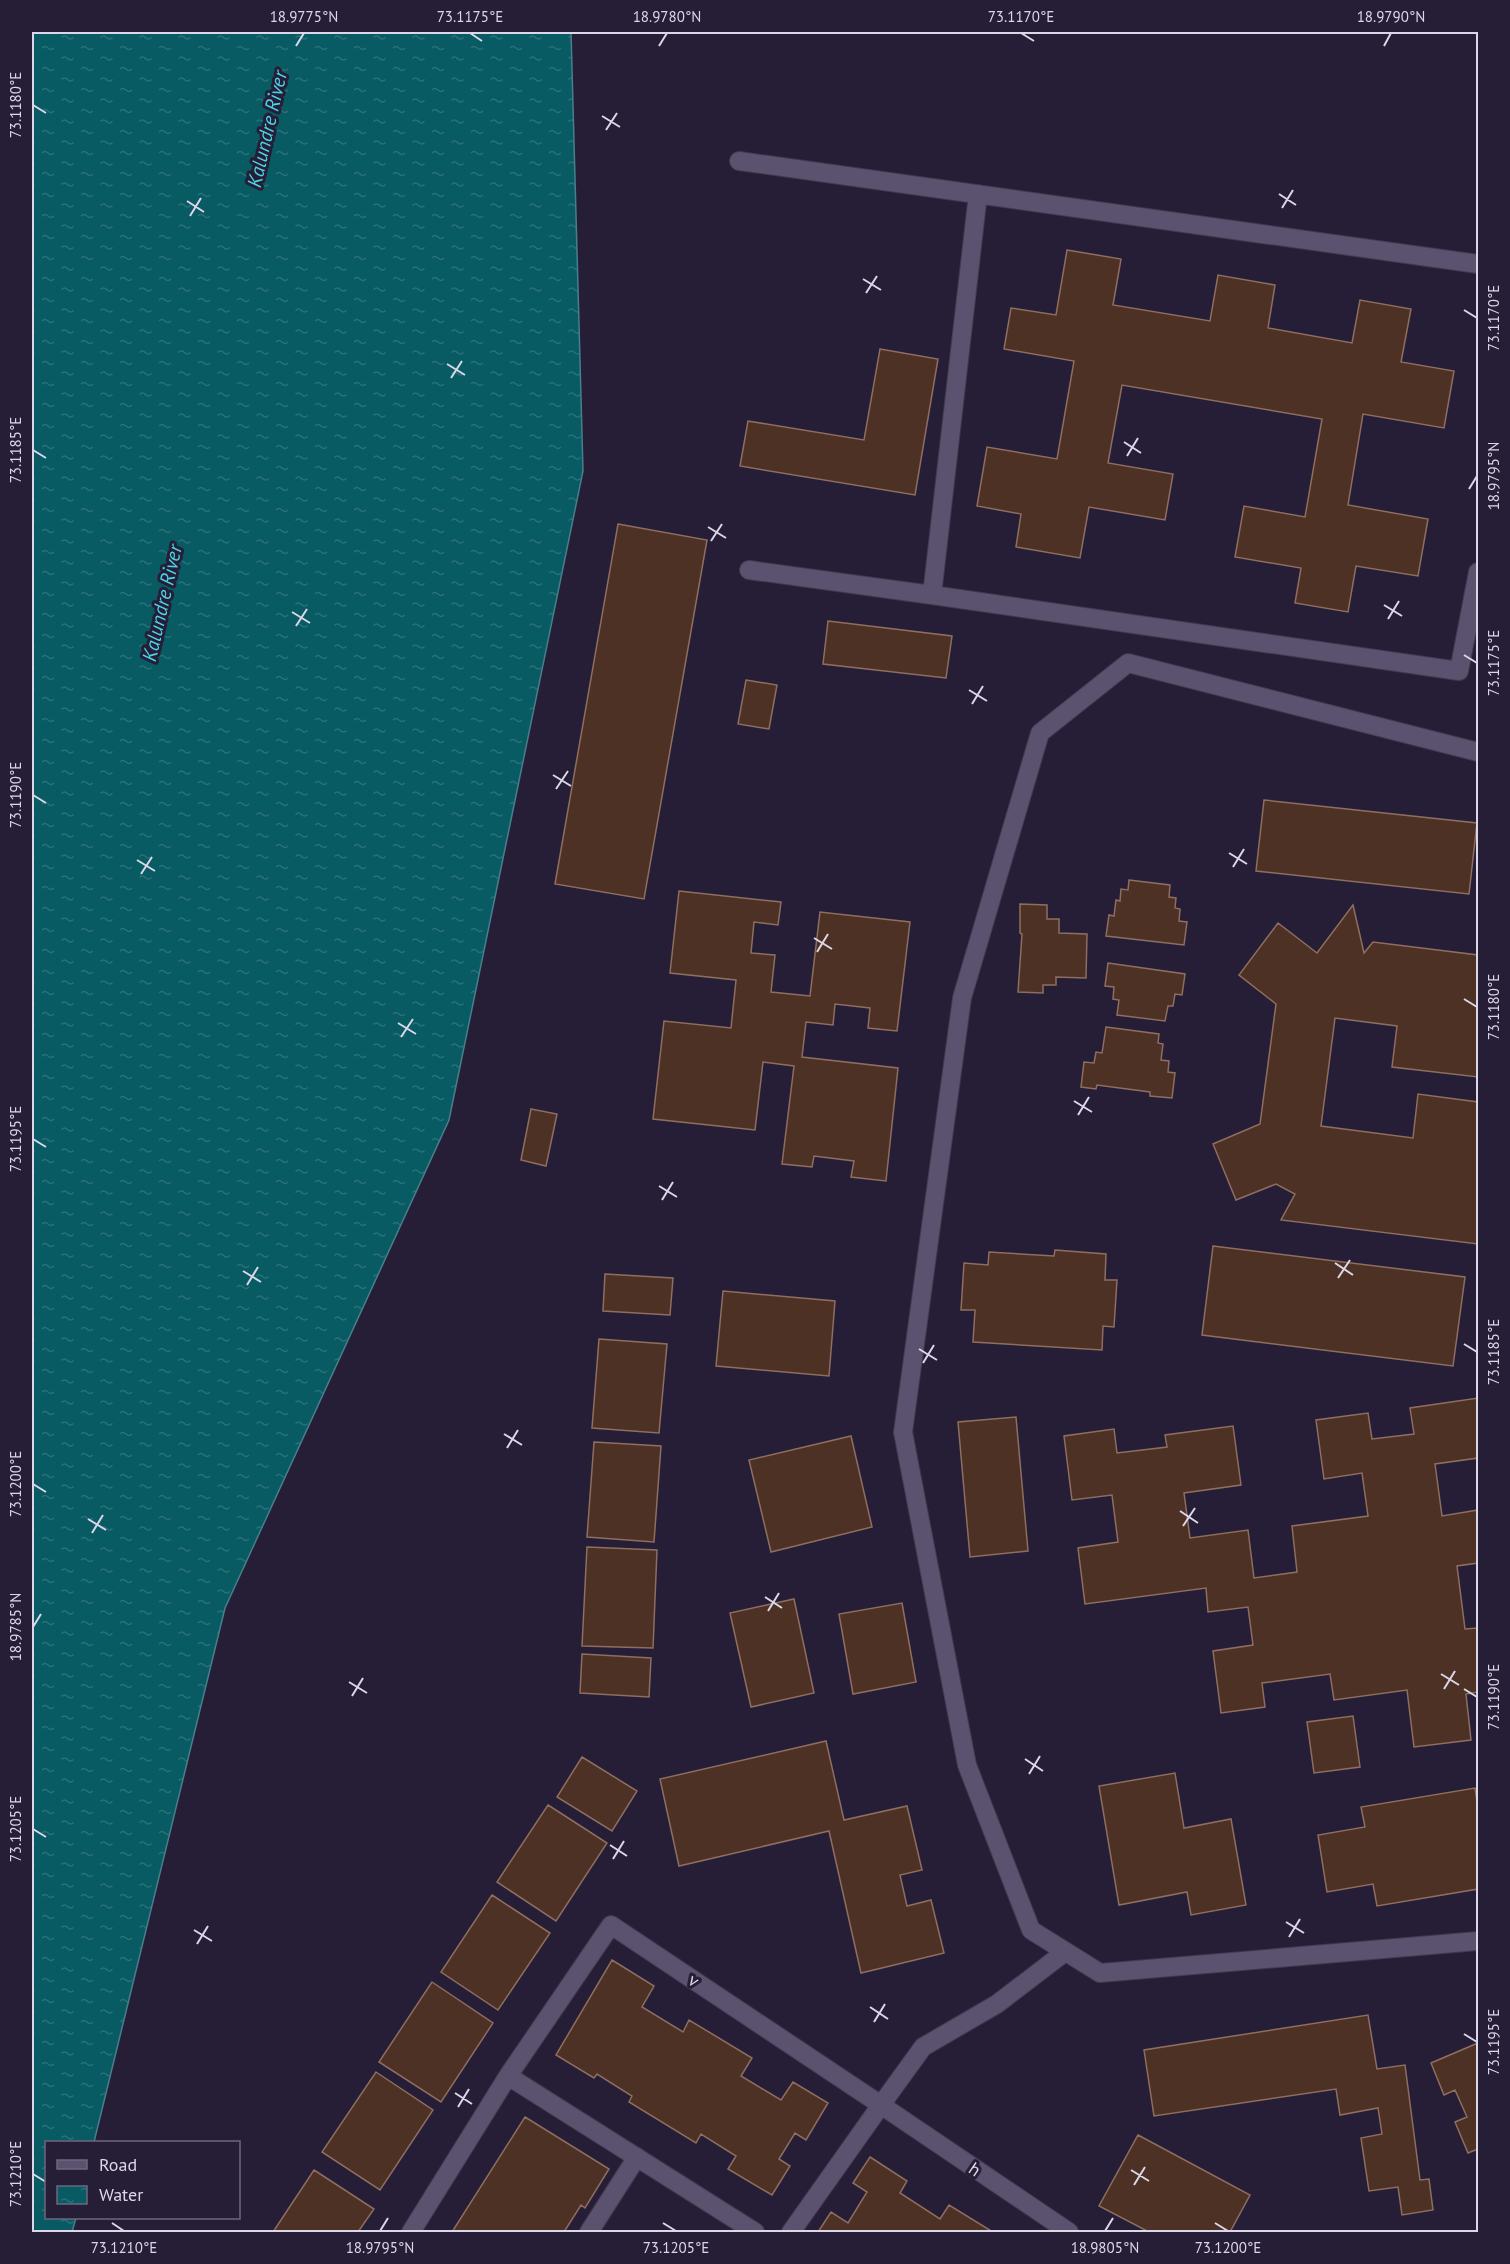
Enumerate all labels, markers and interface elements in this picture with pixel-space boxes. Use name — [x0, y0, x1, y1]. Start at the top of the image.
text: 18.9775°N — [270, 7, 338, 26]
text: 73.1175°E — [437, 7, 503, 26]
text: 18.9780°N — [633, 7, 701, 26]
text: 73.1170°E — [988, 7, 1054, 26]
text: 18.9790°N — [1357, 7, 1425, 26]
water label: Kalundre River — [241, 67, 293, 190]
text: 73.1180°E — [6, 72, 25, 138]
text: 73.1170°E — [1484, 285, 1503, 351]
text: 73.1185°E — [6, 417, 25, 483]
text: 18.9795°N — [1484, 442, 1503, 510]
water label: Kalundre River — [136, 541, 188, 664]
text: 73.1175°E — [1484, 630, 1503, 696]
text: 73.1190°E — [6, 762, 25, 828]
text: 73.1180°E — [1484, 974, 1503, 1040]
text: 73.1195°E — [6, 1106, 25, 1172]
text: 73.1185°E — [1484, 1319, 1503, 1385]
text: 73.1200°E — [6, 1451, 25, 1517]
text: 18.9785°N — [6, 1593, 25, 1661]
text: 73.1190°E — [1484, 1664, 1503, 1730]
text: 73.1205°E — [6, 1796, 25, 1862]
street label: v — [684, 1968, 704, 1992]
text: 73.1195°E — [1484, 2009, 1503, 2075]
text: 73.1210°E — [6, 2141, 25, 2207]
legend — [45, 2141, 240, 2219]
text: Road — [99, 2153, 137, 2176]
street label: h — [964, 2157, 986, 2181]
text: Water — [99, 2183, 143, 2206]
text: 73.1210°E — [91, 2238, 157, 2257]
text: 18.9795°N — [346, 2238, 414, 2257]
text: 73.1205°E — [643, 2238, 709, 2257]
text: 18.9805°N — [1071, 2238, 1139, 2257]
text: 73.1200°E — [1195, 2238, 1261, 2257]

